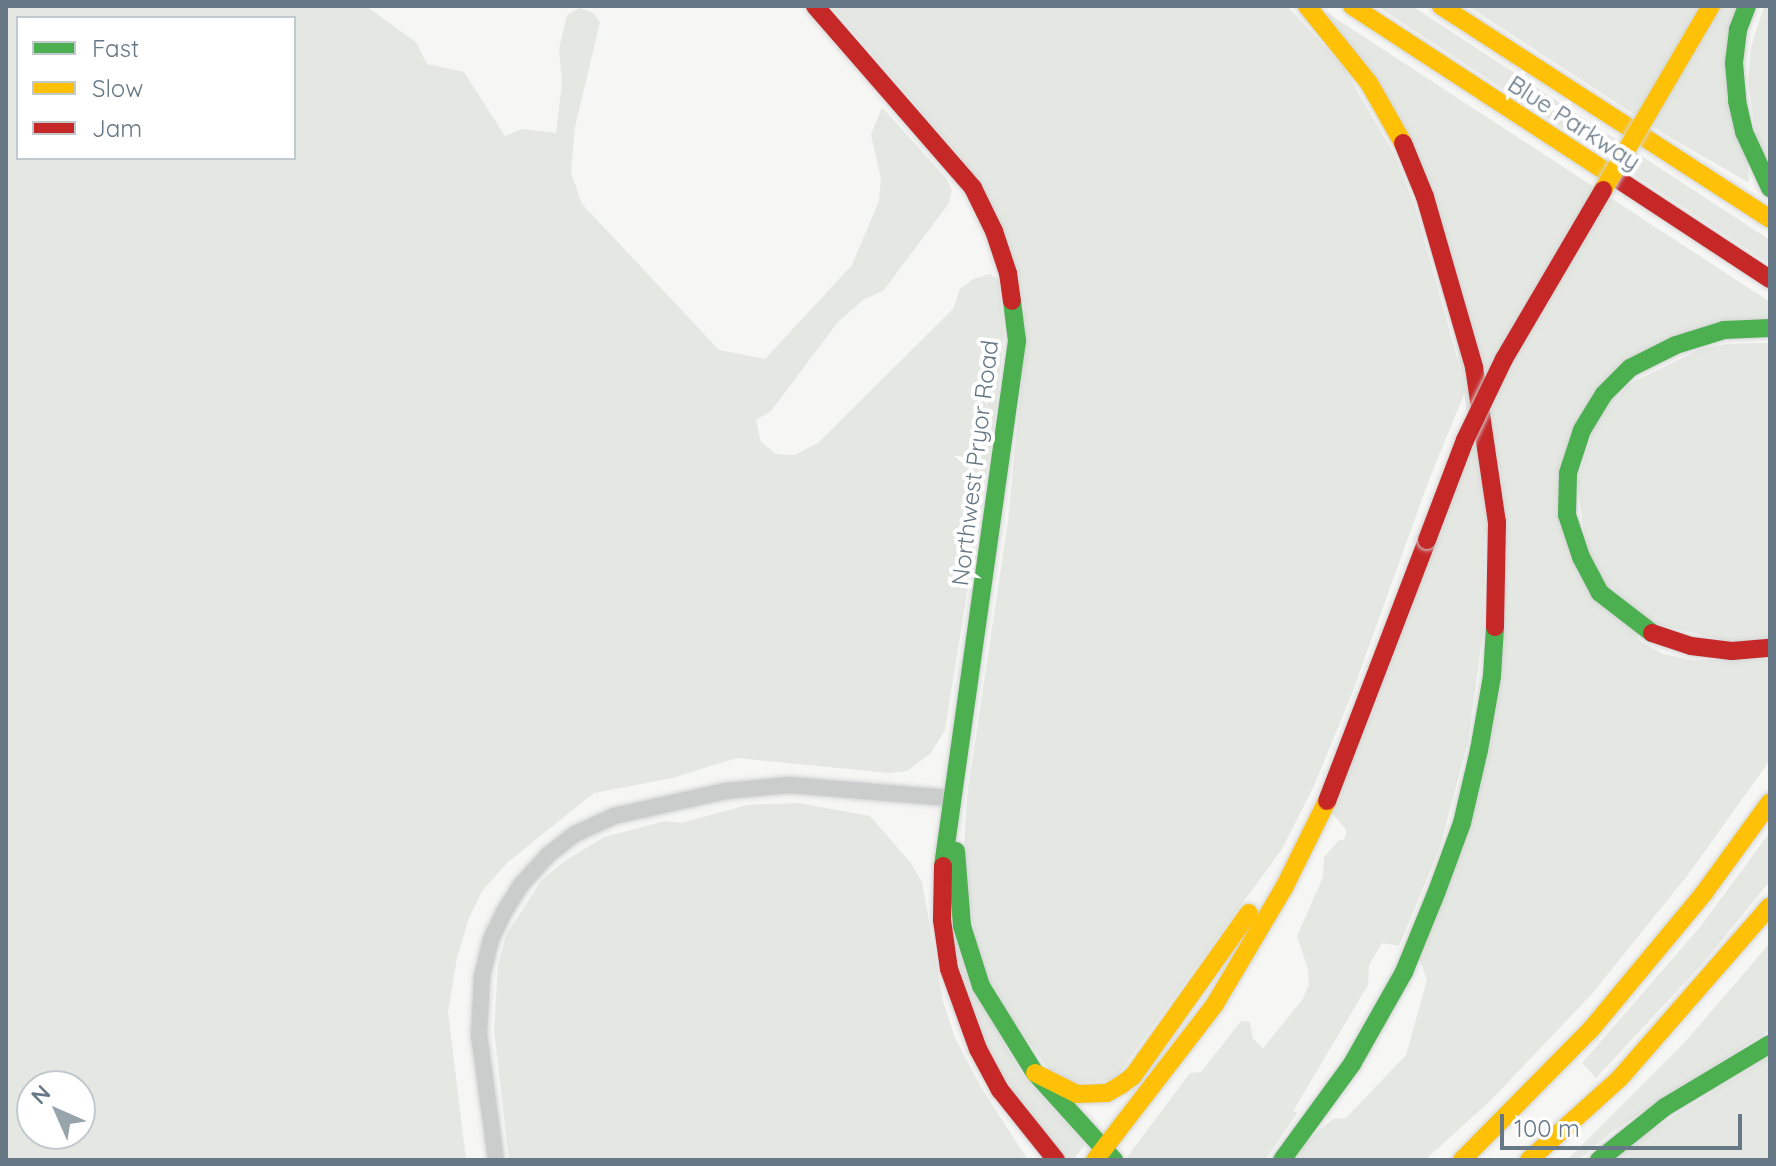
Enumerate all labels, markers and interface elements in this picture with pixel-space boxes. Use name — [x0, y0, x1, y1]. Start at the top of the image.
legend — [16, 16, 296, 160]
text: Fast — [92, 33, 139, 63]
street label: Blue Parkway — [1502, 70, 1646, 176]
text: Slow — [92, 73, 143, 103]
text: Jam — [92, 113, 142, 143]
street label: Northwest Pryor Road — [946, 338, 1004, 588]
north arrow — [16, 1070, 96, 1150]
text: N — [25, 1079, 56, 1110]
scale bar — [1504, 1098, 1746, 1148]
text: 100 m — [1514, 1113, 1580, 1143]

